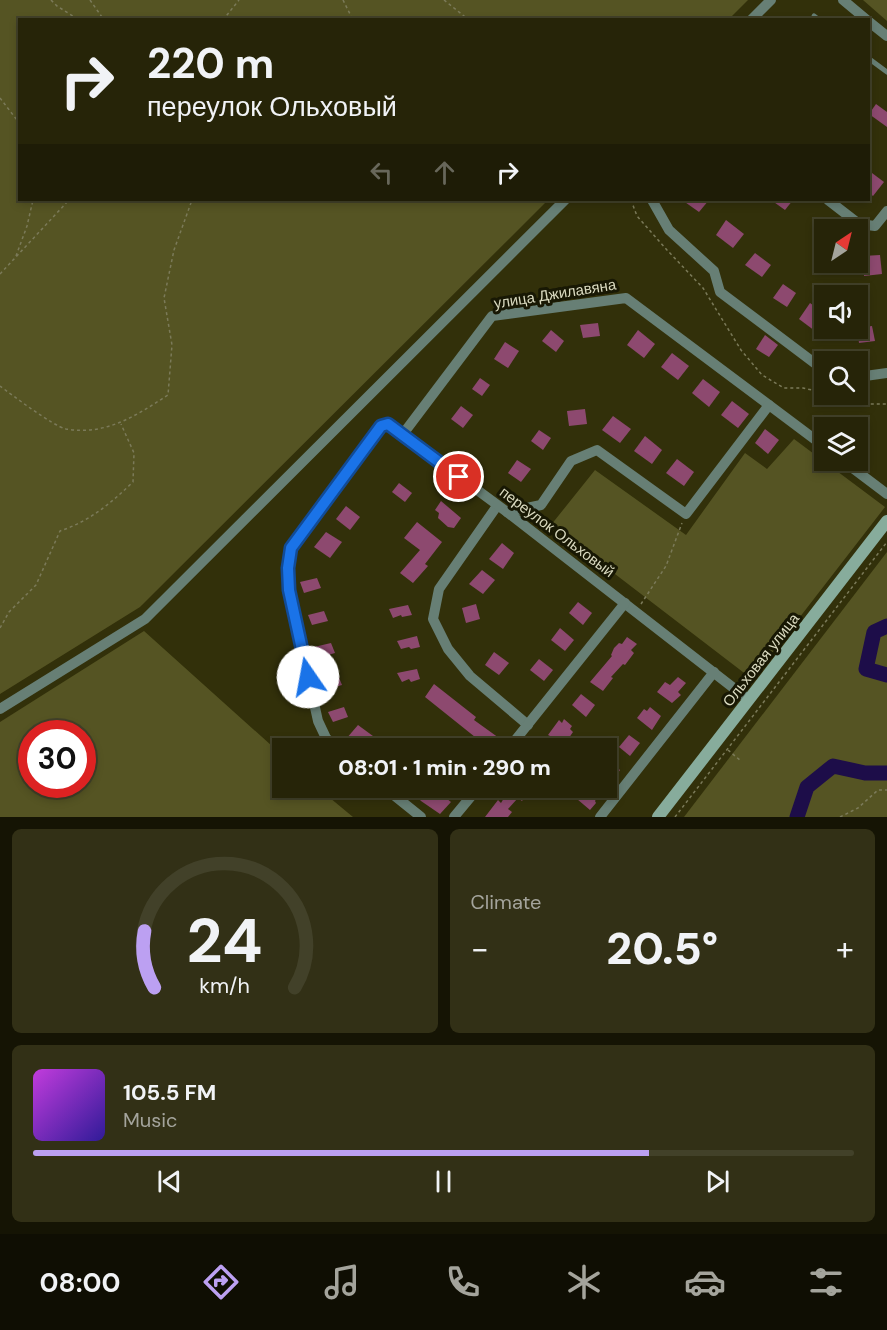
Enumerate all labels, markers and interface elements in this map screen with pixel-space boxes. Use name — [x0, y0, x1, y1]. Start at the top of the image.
text: 220 m — [147, 36, 274, 91]
icon: right — [48, 42, 126, 120]
text: переулок Ольховый — [147, 89, 397, 124]
icon: left — [365, 156, 398, 189]
icon: ahead — [428, 156, 461, 189]
icon: right — [491, 156, 524, 189]
north arrow — [814, 219, 868, 273]
map controls — [814, 219, 868, 471]
street label: улица Джилавяна — [492, 274, 618, 314]
button: sound — [814, 285, 868, 339]
button: search — [814, 351, 868, 405]
button: layers — [814, 417, 868, 471]
pin — [433, 451, 484, 502]
icon: arrive — [442, 460, 475, 493]
street label: переулок Ольховый — [496, 482, 618, 582]
street label: Ольховая улица — [718, 609, 804, 711]
position arrow — [276, 645, 340, 709]
speed limit sign: 30 — [18, 720, 96, 798]
text: 08:01 · 1 min · 290 m — [338, 753, 551, 782]
text: Climate — [471, 889, 541, 915]
text: 24 — [187, 900, 263, 981]
text: 20.5° — [606, 919, 718, 978]
text: − — [471, 927, 489, 970]
text: + — [836, 927, 854, 970]
text: km/h — [199, 972, 250, 1000]
text: 105.5 FM — [123, 1078, 216, 1107]
text: Music — [123, 1107, 178, 1133]
icon: previous — [153, 1165, 186, 1198]
icon: pause — [427, 1165, 460, 1198]
icon: next — [701, 1165, 734, 1198]
icon: directions — [200, 1261, 242, 1303]
icon: music — [321, 1261, 363, 1303]
icon: phone — [442, 1261, 484, 1303]
icon: climate — [563, 1261, 605, 1303]
icon: car — [684, 1261, 726, 1303]
icon: filters — [805, 1261, 847, 1303]
text: 08:00 — [40, 1265, 121, 1300]

